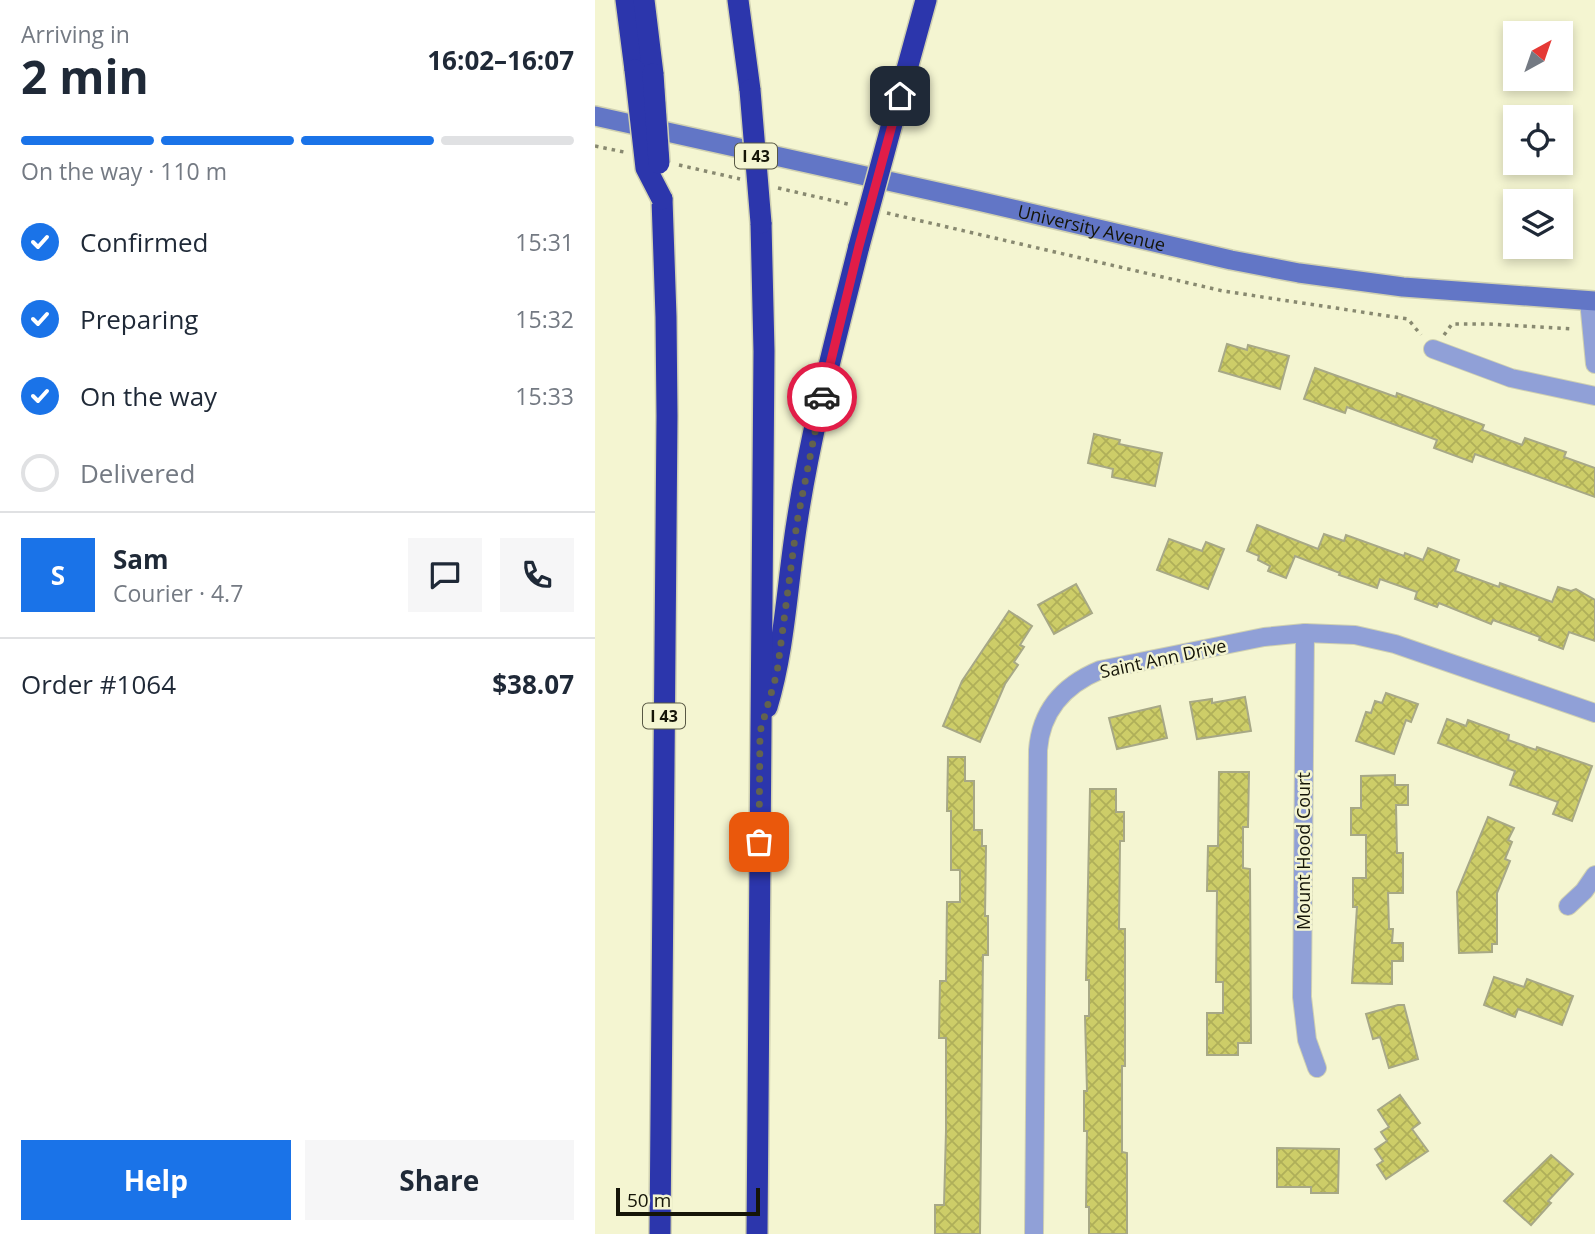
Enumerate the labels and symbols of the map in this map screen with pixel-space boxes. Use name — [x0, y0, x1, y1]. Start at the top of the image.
north arrow — [1503, 21, 1573, 91]
pin — [870, 66, 930, 126]
road number: I 43 — [735, 144, 777, 168]
street label: University Avenue — [1015, 199, 1168, 256]
courier — [787, 362, 857, 432]
street label: Saint Ann Drive — [1098, 633, 1228, 683]
road number: I 43 — [643, 704, 685, 729]
street label: Mount Hood Court — [1291, 772, 1315, 930]
pin — [729, 812, 789, 872]
scale bar — [616, 1185, 759, 1217]

